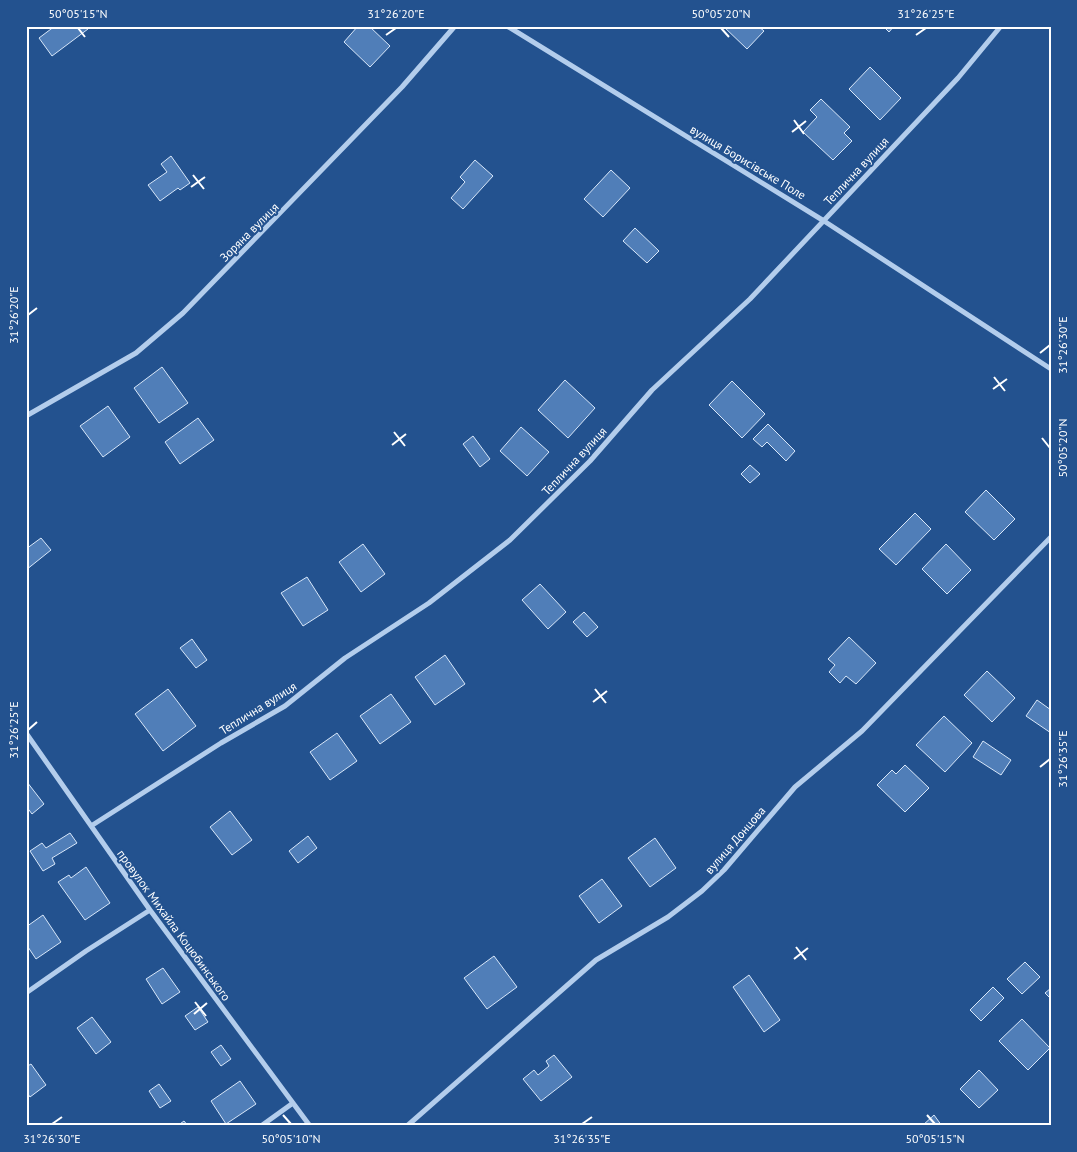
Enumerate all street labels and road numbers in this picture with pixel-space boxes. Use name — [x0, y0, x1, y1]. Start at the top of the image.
street label: вулиця Борисівське Поле — [687, 121, 809, 203]
street label: Теплична вулиця — [820, 134, 892, 208]
street label: Зоряна вулиця — [216, 199, 282, 265]
street label: Теплична вулиця — [538, 424, 610, 498]
street label: Теплична вулиця — [217, 678, 299, 738]
street label: вулиця Донцова — [702, 803, 768, 877]
street label: провулок Михайла Коцюбинського — [114, 846, 234, 1004]

